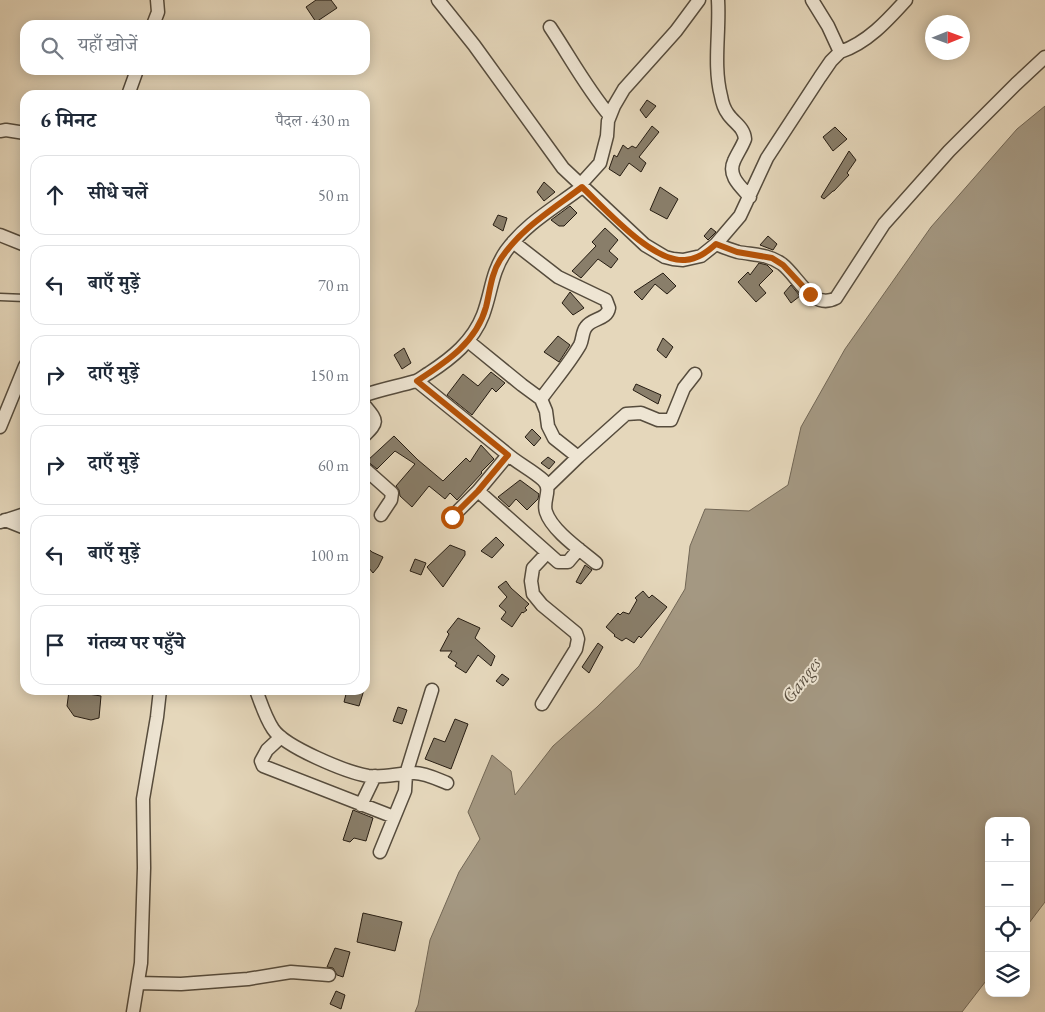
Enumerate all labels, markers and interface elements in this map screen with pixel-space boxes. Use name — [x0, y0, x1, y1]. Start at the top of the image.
north arrow — [925, 15, 970, 60]
search box — [20, 20, 370, 75]
text: यहाँ खोजें — [78, 32, 137, 57]
icon: search — [38, 34, 66, 62]
text: 6 मिनट — [40, 106, 96, 133]
text: पैदल · 430 m — [276, 110, 350, 131]
text: सीधे चलें — [88, 180, 148, 205]
icon: ahead — [41, 181, 69, 209]
text: 50 m — [318, 185, 349, 206]
text: बाएँ मुड़ें — [88, 270, 140, 295]
icon: left — [41, 271, 69, 299]
text: 70 m — [318, 275, 349, 296]
route end — [799, 283, 822, 306]
text: दाएँ मुड़ें — [88, 360, 139, 385]
icon: right — [41, 361, 69, 389]
text: 150 m — [310, 365, 349, 386]
text: दाएँ मुड़ें — [88, 450, 139, 475]
icon: right — [41, 451, 69, 479]
text: 60 m — [318, 455, 349, 476]
route start — [441, 506, 464, 529]
text: बाएँ मुड़ें — [88, 540, 140, 565]
icon: left — [41, 541, 69, 569]
text: 100 m — [310, 545, 349, 566]
text: गंतव्य पर पहुँचे — [88, 630, 185, 655]
icon: arrive — [41, 631, 69, 659]
water label: Ganges — [775, 651, 827, 708]
map controls — [985, 817, 1030, 997]
button: + — [985, 817, 1030, 862]
button: − — [985, 862, 1030, 907]
button: locate — [985, 907, 1030, 952]
button: layers — [985, 952, 1030, 997]

